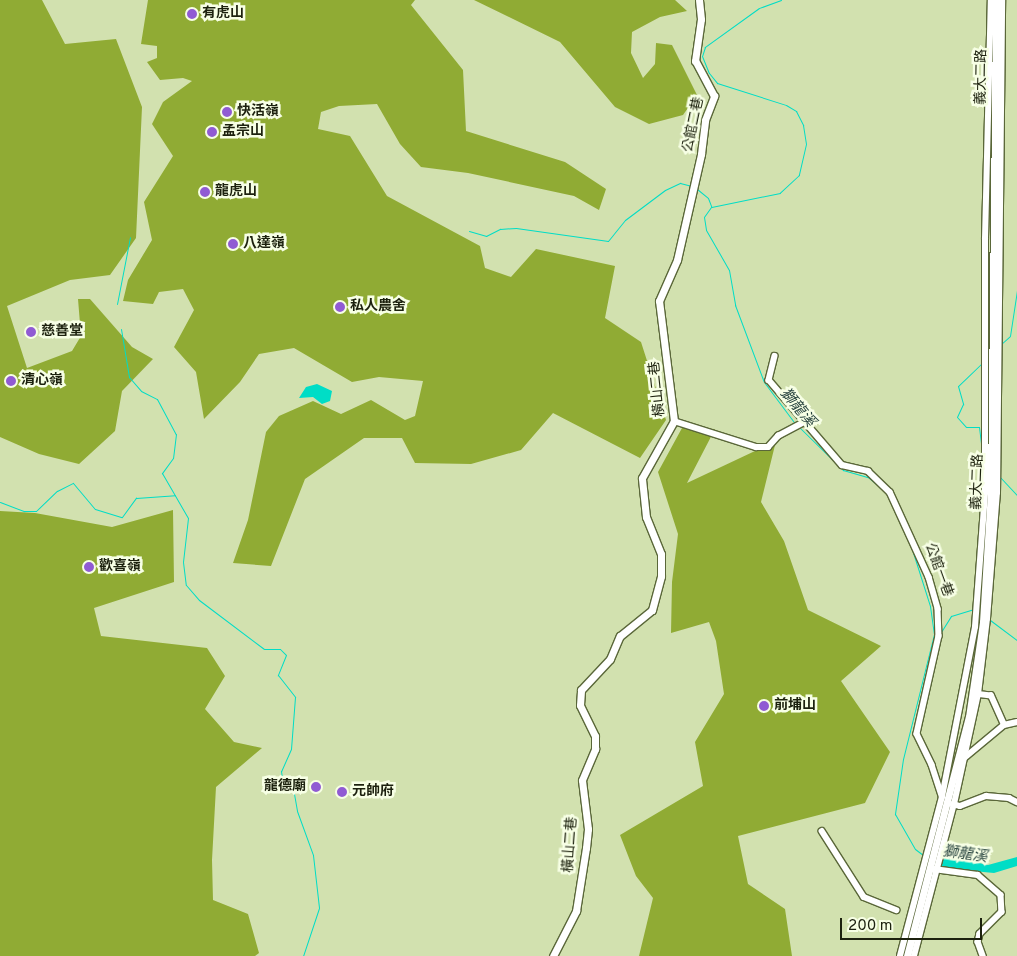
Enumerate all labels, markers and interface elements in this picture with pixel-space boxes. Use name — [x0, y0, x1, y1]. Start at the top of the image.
place label: 有虎山 — [202, 6, 244, 22]
marker: 有虎山 — [186, 8, 198, 20]
street label: 義大二路 — [973, 49, 991, 105]
street label: 公館二巷 — [680, 96, 708, 154]
place label: 快活嶺 — [237, 104, 279, 120]
marker: 快活嶺 — [221, 106, 233, 118]
place label: 孟宗山 — [222, 124, 264, 140]
marker: 孟宗山 — [206, 126, 218, 138]
place label: 龍虎山 — [215, 184, 257, 200]
marker: 龍虎山 — [199, 186, 211, 198]
place label: 八達嶺 — [243, 236, 285, 252]
marker: 八達嶺 — [227, 238, 239, 250]
place label: 私人農舍 — [350, 299, 406, 315]
marker: 私人農舍 — [334, 301, 346, 313]
place label: 慈善堂 — [41, 324, 83, 340]
marker: 慈善堂 — [25, 326, 37, 338]
street label: 橫山二巷 — [647, 360, 669, 418]
place label: 清心嶺 — [21, 373, 63, 389]
marker: 清心嶺 — [5, 375, 17, 387]
water label: 獅龍溪 — [776, 385, 818, 431]
street label: 義大二路 — [969, 454, 987, 510]
street label: 公館一巷 — [921, 541, 955, 599]
place label: 歡喜嶺 — [99, 559, 141, 575]
marker: 歡喜嶺 — [83, 561, 95, 573]
place label: 前埔山 — [774, 698, 816, 714]
marker: 前埔山 — [758, 700, 770, 712]
place label: 龍德廟 — [264, 779, 306, 795]
marker: 龍德廟 — [310, 781, 322, 793]
place label: 元帥府 — [352, 784, 394, 800]
marker: 元帥府 — [336, 786, 348, 798]
street label: 橫山二巷 — [561, 816, 581, 874]
water label: 獅龍溪 — [941, 843, 989, 867]
scale bar — [842, 908, 984, 940]
text: 200 m — [848, 917, 893, 936]

